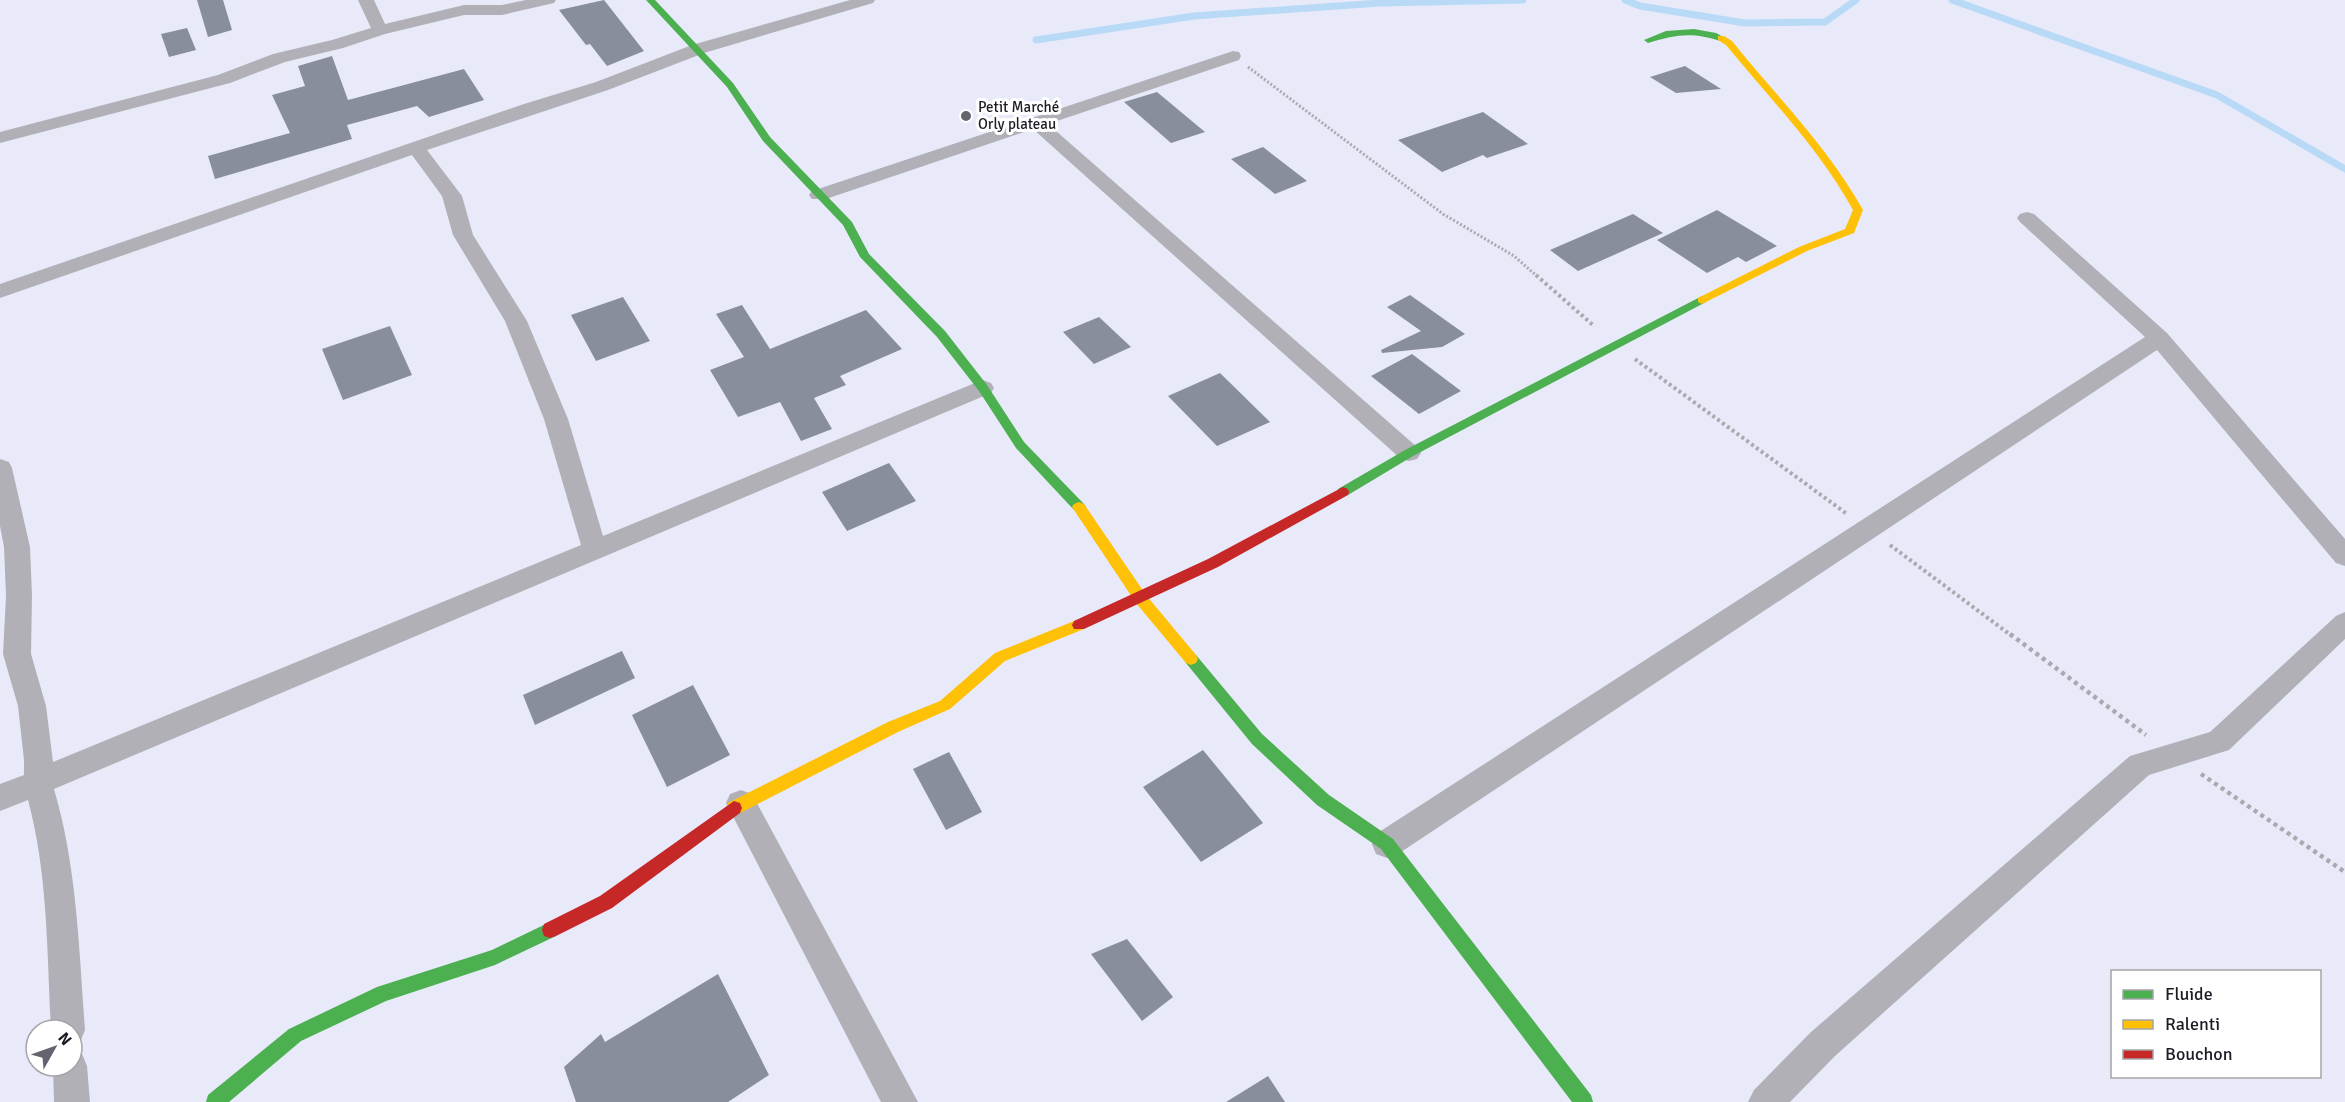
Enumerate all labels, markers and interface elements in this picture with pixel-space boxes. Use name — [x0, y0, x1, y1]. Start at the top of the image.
place label: Petit Marché Orly plateau — [978, 98, 1059, 133]
marker: Petit Marché Orly plateau — [959, 109, 973, 123]
legend — [2111, 970, 2321, 1078]
text: Fluide — [2165, 983, 2213, 1005]
text: Ralenti — [2165, 1013, 2220, 1035]
north arrow — [24, 1018, 84, 1078]
text: N — [53, 1028, 76, 1050]
text: Bouchon — [2165, 1043, 2233, 1065]

